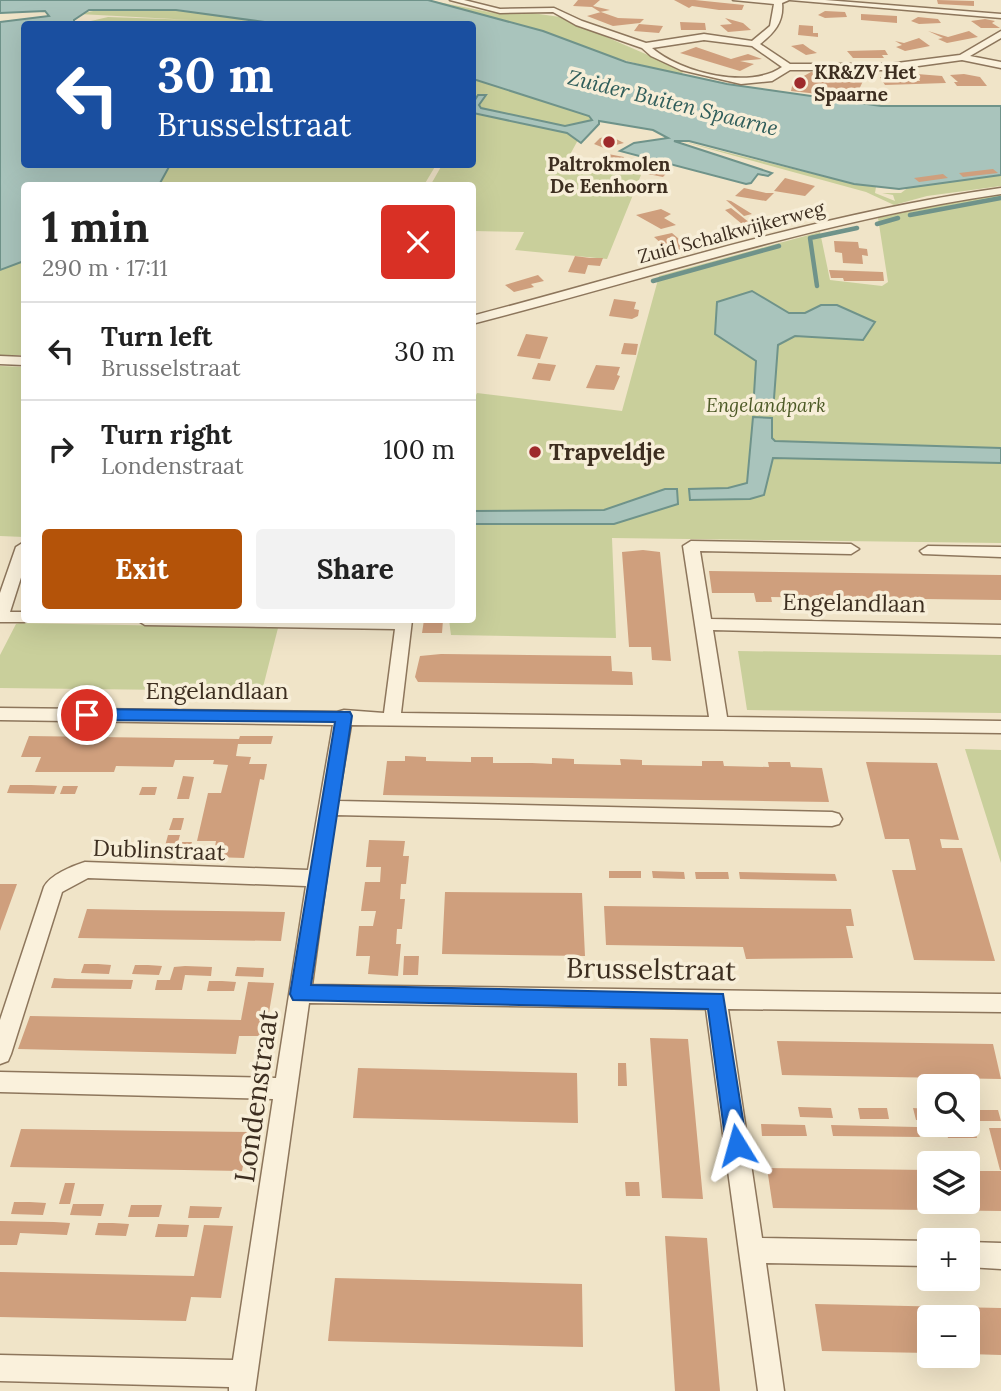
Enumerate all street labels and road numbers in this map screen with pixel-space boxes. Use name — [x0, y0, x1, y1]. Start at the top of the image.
street label: Zuid Schalkwijkerweg — [635, 195, 827, 268]
street label: Engelandlaan — [782, 587, 926, 618]
street label: Engelandlaan — [145, 676, 289, 705]
street label: Dublinstraat — [92, 833, 226, 866]
street label: Brusselstraat — [566, 950, 736, 988]
street label: Londenstraat — [226, 1007, 286, 1185]

